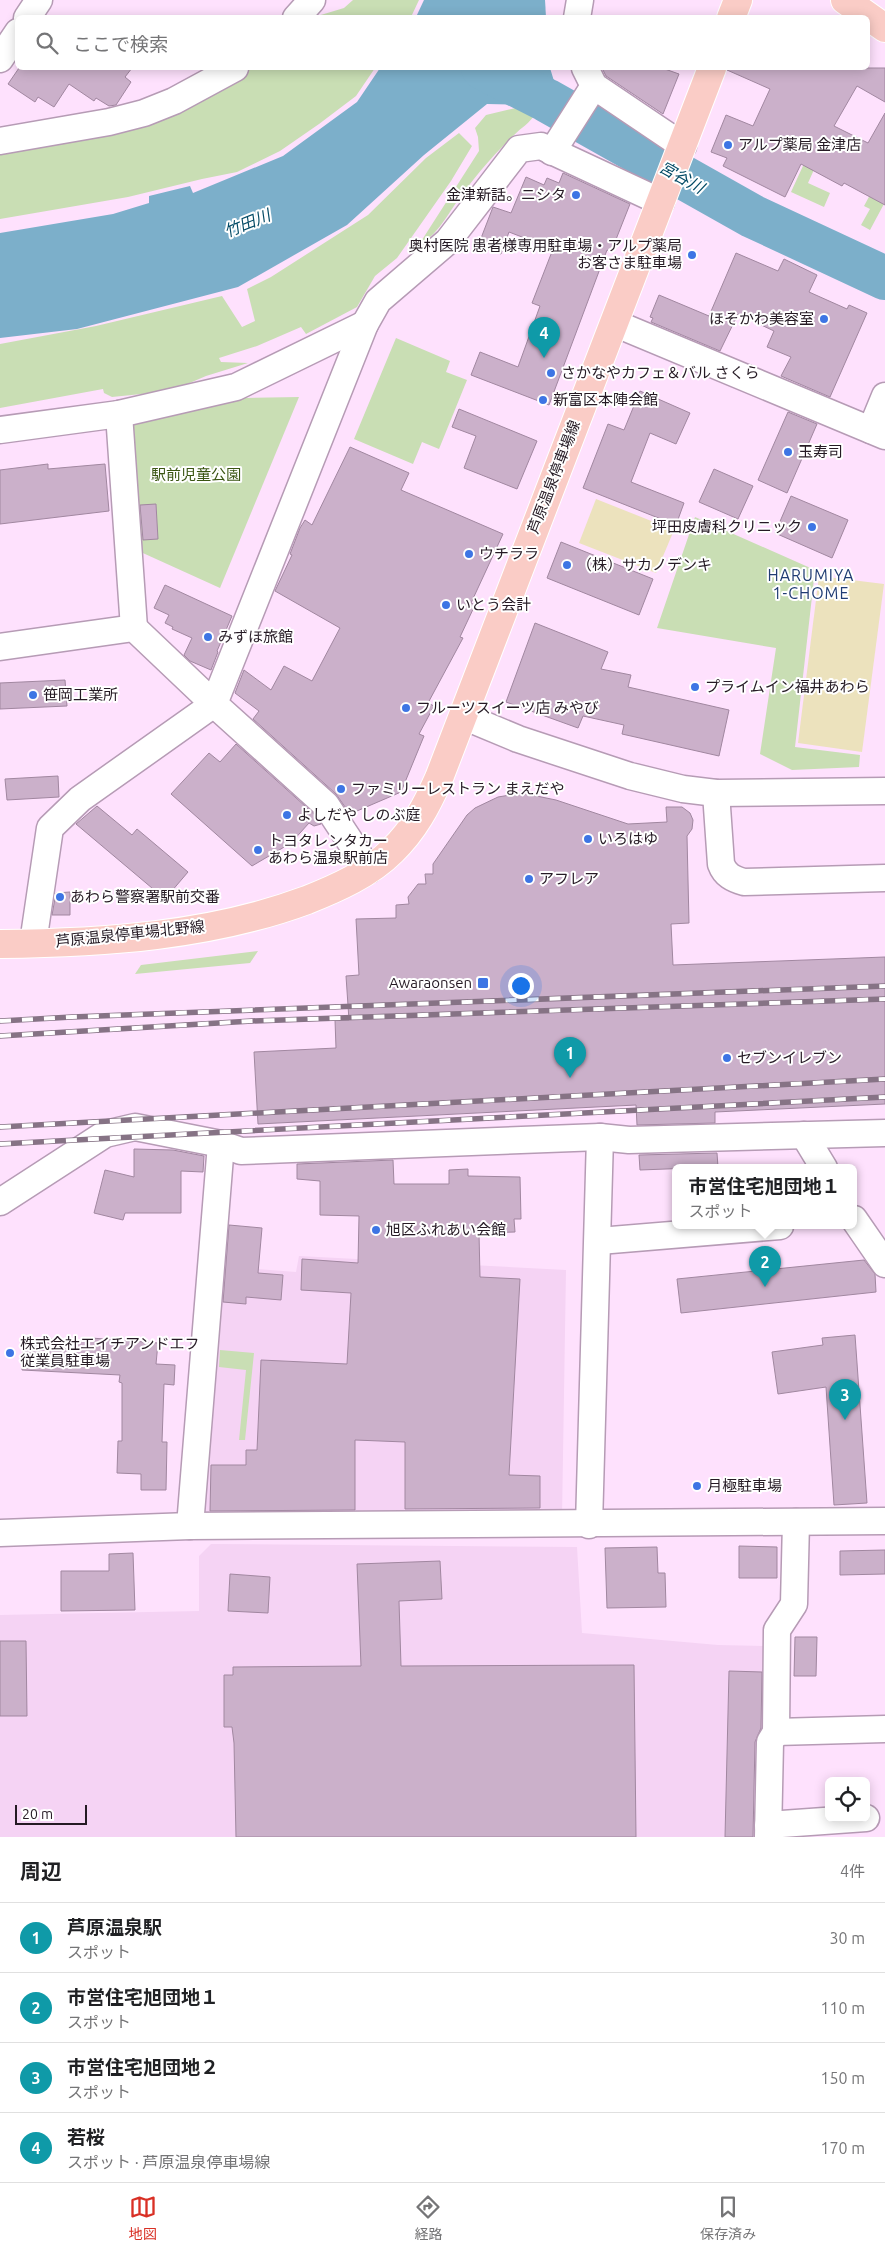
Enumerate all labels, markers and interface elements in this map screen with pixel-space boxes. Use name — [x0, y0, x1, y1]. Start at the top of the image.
search box — [15, 15, 870, 70]
icon: search — [33, 29, 61, 57]
text: ここで検索 — [73, 33, 168, 55]
place label: アルプ薬局 金津店 — [738, 136, 861, 153]
marker: アルプ薬局 金津店 — [722, 139, 734, 151]
water label: 宮谷川 — [657, 157, 709, 197]
place label: 金津新話。ニシタ — [446, 186, 566, 203]
marker: 金津新話。ニシタ — [570, 189, 582, 201]
water label: 竹田川 — [221, 205, 274, 240]
place label: 奥村医院 患者様専用駐車場・アルプ薬局 お客さま駐車場 — [409, 237, 682, 271]
marker: 奥村医院 患者様専用駐車場・アルプ薬局 お客さま駐車場 — [686, 249, 698, 261]
place label: ほそかわ美容室 — [709, 310, 814, 327]
marker: ほそかわ美容室 — [818, 313, 830, 325]
pin: 4 — [528, 317, 560, 358]
place label: さかなやカフェ＆バル さくら — [561, 364, 759, 381]
marker: さかなやカフェ＆バル さくら — [545, 367, 557, 379]
place label: 新富区本陣会館 — [553, 391, 658, 408]
marker: 新富区本陣会館 — [537, 394, 549, 406]
street label: 芦原温泉停車場線 — [524, 418, 583, 536]
place label: 玉寿司 — [798, 443, 843, 460]
marker: 玉寿司 — [782, 446, 794, 458]
park label: 駅前児童公園 — [151, 466, 241, 483]
place label: 坪田皮膚科クリニック — [652, 518, 802, 535]
marker: 坪田皮膚科クリニック — [806, 521, 818, 533]
place label: ウチララ — [479, 545, 539, 562]
marker: ウチララ — [463, 548, 475, 560]
place label: （株）サカノデンキ — [577, 556, 712, 573]
marker: （株）サカノデンキ — [561, 559, 573, 571]
district label: HARUMIYA 1-CHOME — [768, 566, 854, 602]
place label: いとう会計 — [456, 596, 531, 613]
marker: いとう会計 — [440, 599, 452, 611]
place label: みずほ旅館 — [218, 628, 293, 645]
marker: みずほ旅館 — [202, 631, 214, 643]
place label: プライムイン福井あわら — [705, 678, 870, 695]
marker: プライムイン福井あわら — [689, 681, 701, 693]
place label: 笹岡工業所 — [43, 686, 118, 703]
marker: 笹岡工業所 — [27, 689, 39, 701]
place label: フルーツスイーツ店 みやび — [416, 699, 599, 716]
marker: フルーツスイーツ店 みやび — [400, 702, 412, 714]
place label: ファミリーレストラン まえだや — [351, 780, 564, 797]
marker: ファミリーレストラン まえだや — [335, 783, 347, 795]
place label: よしだや しのぶ庭 — [297, 806, 420, 823]
marker: よしだや しのぶ庭 — [281, 809, 293, 821]
place label: いろはゆ — [598, 830, 658, 847]
place label: トヨタレンタカー あわら温泉駅前店 — [268, 832, 388, 866]
marker: いろはゆ — [582, 833, 594, 845]
marker: トヨタレンタカー あわら温泉駅前店 — [252, 844, 264, 856]
place label: アフレア — [539, 870, 599, 887]
marker: アフレア — [523, 873, 535, 885]
place label: あわら警察署駅前交番 — [70, 888, 220, 905]
marker: あわら警察署駅前交番 — [54, 891, 66, 903]
street label: 芦原温泉停車場北野線 — [54, 917, 205, 950]
your location — [508, 973, 534, 999]
place label: Awaraonsen — [389, 974, 472, 991]
marker: Awaraonsen — [476, 976, 490, 990]
pin: 1 — [554, 1037, 586, 1078]
place label: セブンイレブン — [737, 1049, 842, 1066]
marker: セブンイレブン — [721, 1052, 733, 1064]
popup — [672, 1164, 857, 1229]
text: 市営住宅旭団地１ — [688, 1175, 841, 1197]
text: スポット — [688, 1202, 753, 1220]
place label: 旭区ふれあい会館 — [386, 1221, 506, 1238]
marker: 旭区ふれあい会館 — [370, 1224, 382, 1236]
pin: 2 — [749, 1246, 781, 1287]
place label: 株式会社エイチアンドエフ 従業員駐車場 — [20, 1335, 199, 1369]
marker: 株式会社エイチアンドエフ 従業員駐車場 — [4, 1347, 16, 1359]
pin: 3 — [829, 1379, 861, 1420]
place label: 月極駐車場 — [707, 1477, 782, 1494]
marker: 月極駐車場 — [691, 1480, 703, 1492]
map controls — [825, 1777, 870, 1822]
button: locate — [825, 1777, 870, 1822]
scale bar — [15, 1802, 88, 1825]
text: 20 m — [22, 1806, 53, 1822]
text: 周辺 — [20, 1859, 62, 1883]
text: 4件 — [840, 1862, 865, 1880]
text: 芦原温泉駅 — [67, 1916, 162, 1938]
text: 1 — [31, 1929, 41, 1947]
text: 30 m — [829, 1929, 865, 1947]
text: スポット — [67, 1943, 131, 1961]
text: 市営住宅旭団地１ — [67, 1986, 219, 2008]
text: 2 — [31, 1999, 41, 2017]
text: 110 m — [820, 1999, 865, 2017]
text: スポット — [67, 2013, 131, 2031]
text: 市営住宅旭団地２ — [67, 2056, 219, 2078]
text: 3 — [31, 2069, 41, 2087]
text: 150 m — [820, 2069, 865, 2087]
text: スポット — [67, 2083, 131, 2101]
text: 若桜 — [67, 2126, 105, 2148]
text: 4 — [31, 2139, 41, 2157]
text: 170 m — [820, 2139, 865, 2157]
text: スポット · 芦原温泉停車場線 — [67, 2153, 270, 2171]
tab: 地図 — [129, 2193, 157, 2243]
tab: 経路 — [414, 2193, 442, 2243]
tab: 保存済み — [700, 2193, 756, 2243]

